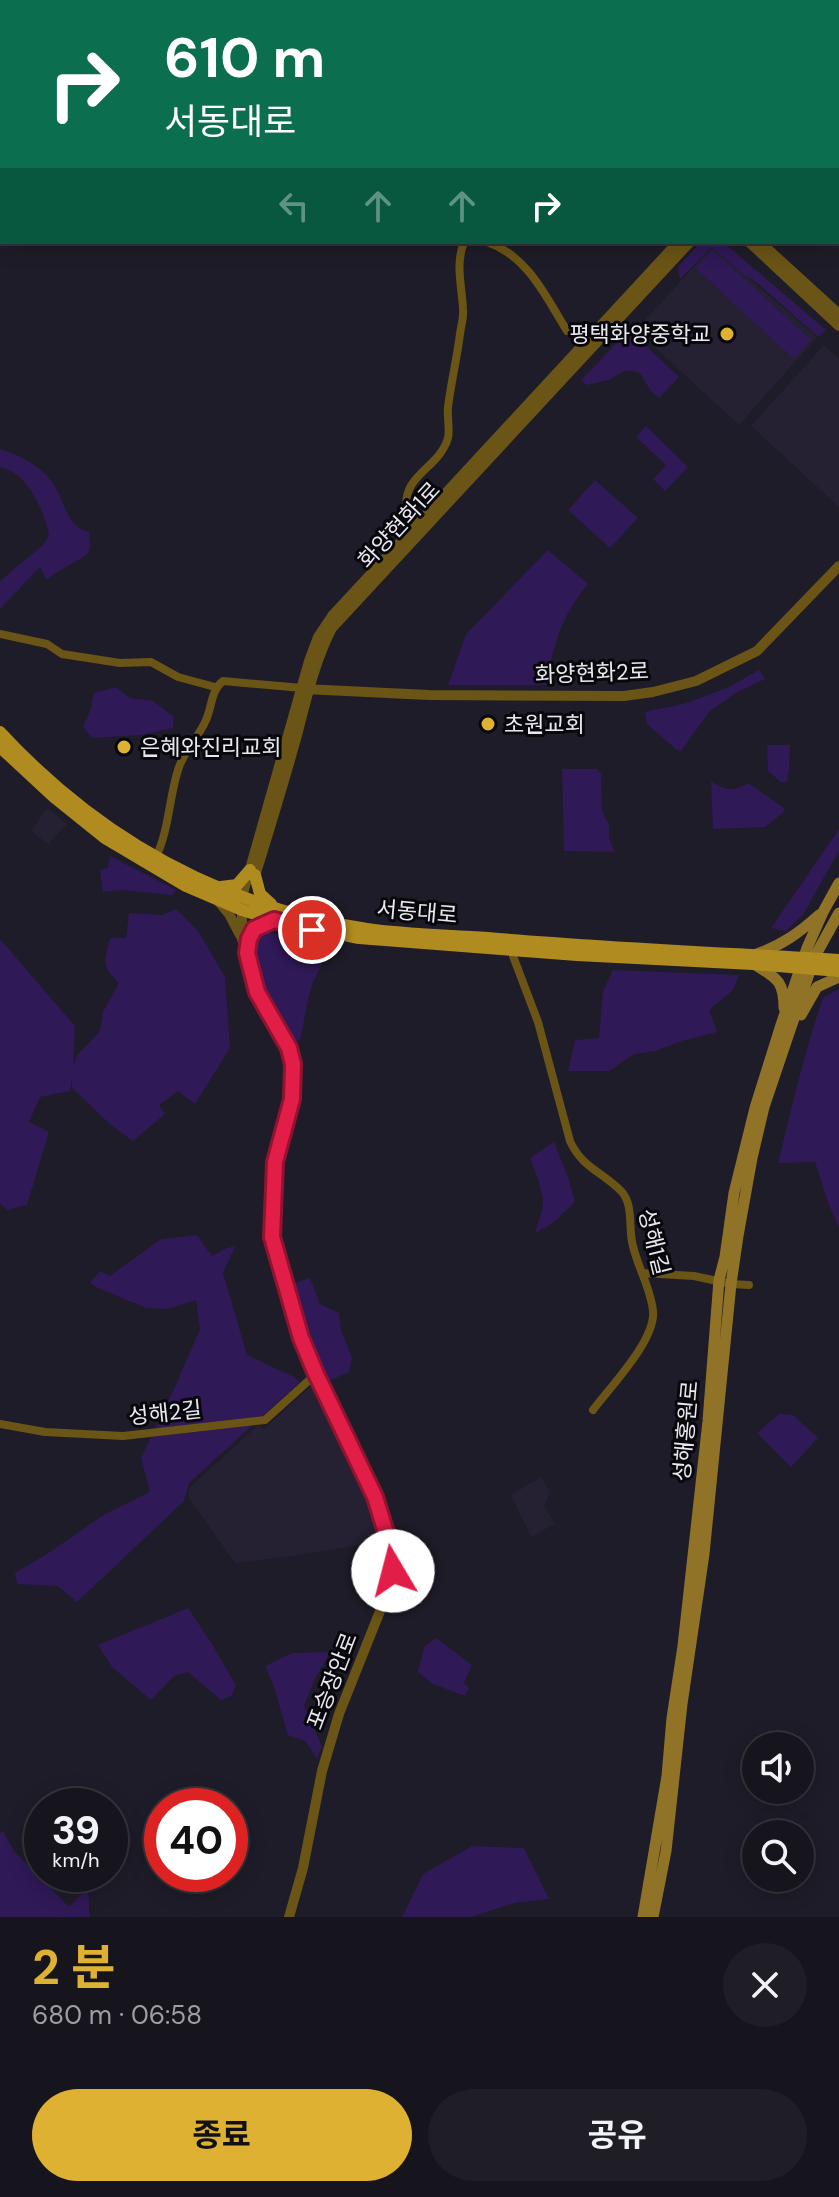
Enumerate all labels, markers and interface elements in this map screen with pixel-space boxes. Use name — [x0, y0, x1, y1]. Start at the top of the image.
text: 610 m — [164, 21, 325, 94]
icon: right — [32, 32, 136, 136]
text: 서동대로 — [164, 98, 296, 145]
icon: left — [272, 184, 316, 228]
icon: ahead — [356, 184, 400, 228]
icon: ahead — [440, 184, 484, 228]
icon: right — [524, 184, 568, 228]
place label: 평택화양중학교 — [569, 320, 711, 349]
marker: 평택화양중학교 — [718, 325, 736, 343]
street label: 화양현화1로 — [352, 476, 446, 574]
street label: 화양현화2로 — [535, 657, 649, 689]
place label: 초원교회 — [504, 710, 585, 739]
marker: 초원교회 — [479, 715, 497, 733]
place label: 은혜와진리교회 — [140, 733, 282, 762]
marker: 은혜와진리교회 — [115, 738, 133, 756]
street label: 서동대로 — [375, 894, 459, 930]
pin — [278, 896, 346, 964]
icon: arrive — [290, 908, 334, 952]
street label: 성해1길 — [632, 1206, 676, 1278]
street label: 성해홍원로 — [667, 1379, 705, 1483]
street label: 성해2길 — [127, 1395, 203, 1431]
position arrow — [351, 1529, 435, 1613]
street label: 포승장안로 — [300, 1629, 364, 1733]
map controls — [742, 1732, 814, 1892]
button: sound — [742, 1732, 814, 1804]
speed limit sign: 40 — [144, 1788, 248, 1892]
text: 39 — [52, 1804, 100, 1856]
button: search — [742, 1820, 814, 1892]
text: km/h — [52, 1847, 100, 1873]
text: 2 분 — [32, 1936, 115, 1999]
button: close — [723, 1943, 807, 2027]
text: 680 m · 06:58 — [32, 1998, 202, 2032]
button: 종료 — [32, 2089, 412, 2181]
button: 공유 — [428, 2089, 807, 2181]

